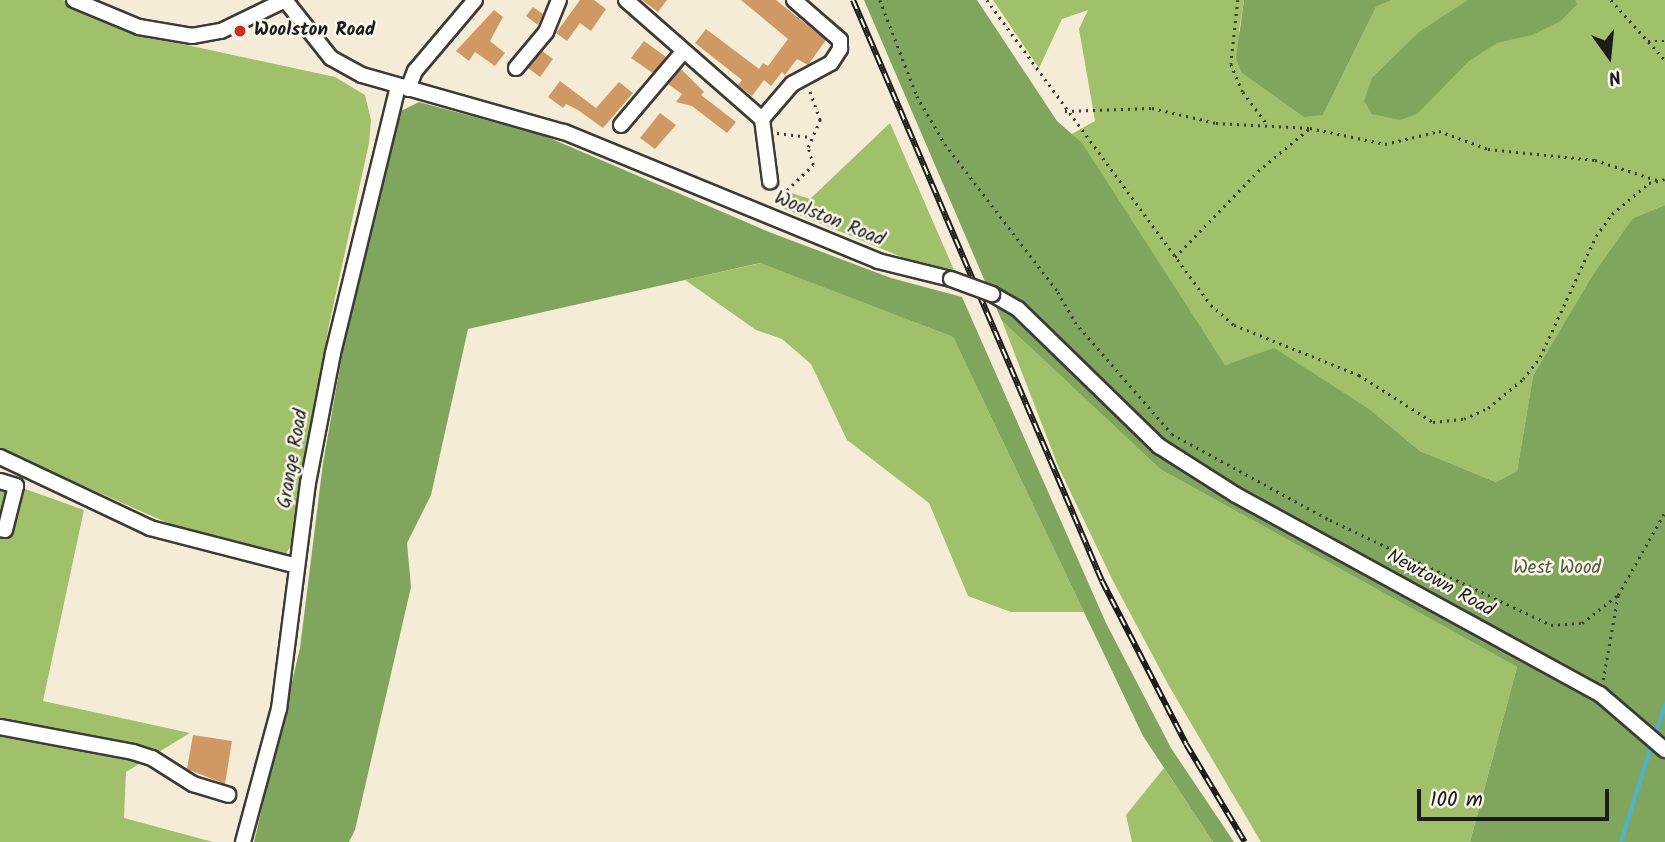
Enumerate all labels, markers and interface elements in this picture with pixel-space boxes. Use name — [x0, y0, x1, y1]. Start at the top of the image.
place label: Woolston Road — [254, 20, 375, 42]
north arrow — [1574, 21, 1644, 91]
marker: Woolston Road — [232, 23, 248, 39]
text: N — [1605, 60, 1624, 92]
street label: Woolston Road — [771, 188, 887, 252]
street label: Grange Road — [274, 408, 314, 510]
street label: Newtown Road — [1383, 545, 1497, 623]
park label: West Wood — [1513, 558, 1601, 580]
scale bar — [1420, 776, 1612, 820]
text: 100 m — [1430, 784, 1483, 817]

